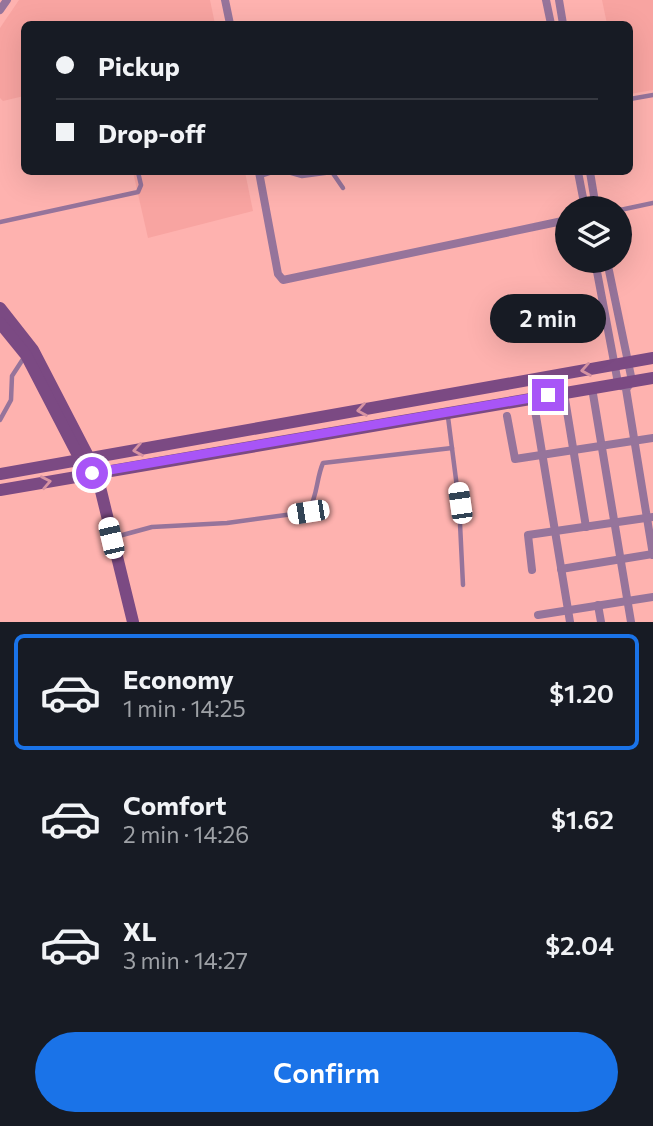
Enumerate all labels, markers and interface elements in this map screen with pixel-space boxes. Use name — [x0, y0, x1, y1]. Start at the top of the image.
text: Pickup — [98, 50, 180, 81]
text: Drop-off — [98, 117, 205, 148]
map controls — [555, 196, 632, 273]
button: layers — [555, 196, 632, 273]
callout: 2 min — [490, 294, 606, 342]
text: 2 min — [520, 304, 576, 332]
one-way arrow — [580, 362, 592, 377]
route end — [532, 379, 564, 411]
one-way arrow — [356, 402, 368, 417]
one-way arrow — [132, 442, 144, 457]
route start — [76, 457, 108, 489]
one-way arrow — [40, 476, 52, 491]
car — [447, 481, 474, 525]
car — [286, 498, 331, 526]
car — [97, 515, 126, 561]
icon: car — [39, 661, 102, 724]
text: Economy — [123, 663, 234, 694]
text: $1.20 — [549, 677, 614, 708]
text: 1 min · 14:25 — [123, 694, 246, 722]
icon: car — [39, 787, 102, 850]
text: Comfort — [123, 789, 226, 820]
text: $1.62 — [551, 803, 614, 834]
text: 2 min · 14:26 — [123, 820, 249, 848]
icon: car — [39, 913, 102, 976]
text: XL — [123, 915, 157, 946]
text: $2.04 — [545, 929, 614, 960]
text: 3 min · 14:27 — [123, 946, 248, 974]
button: Confirm — [35, 1032, 618, 1112]

